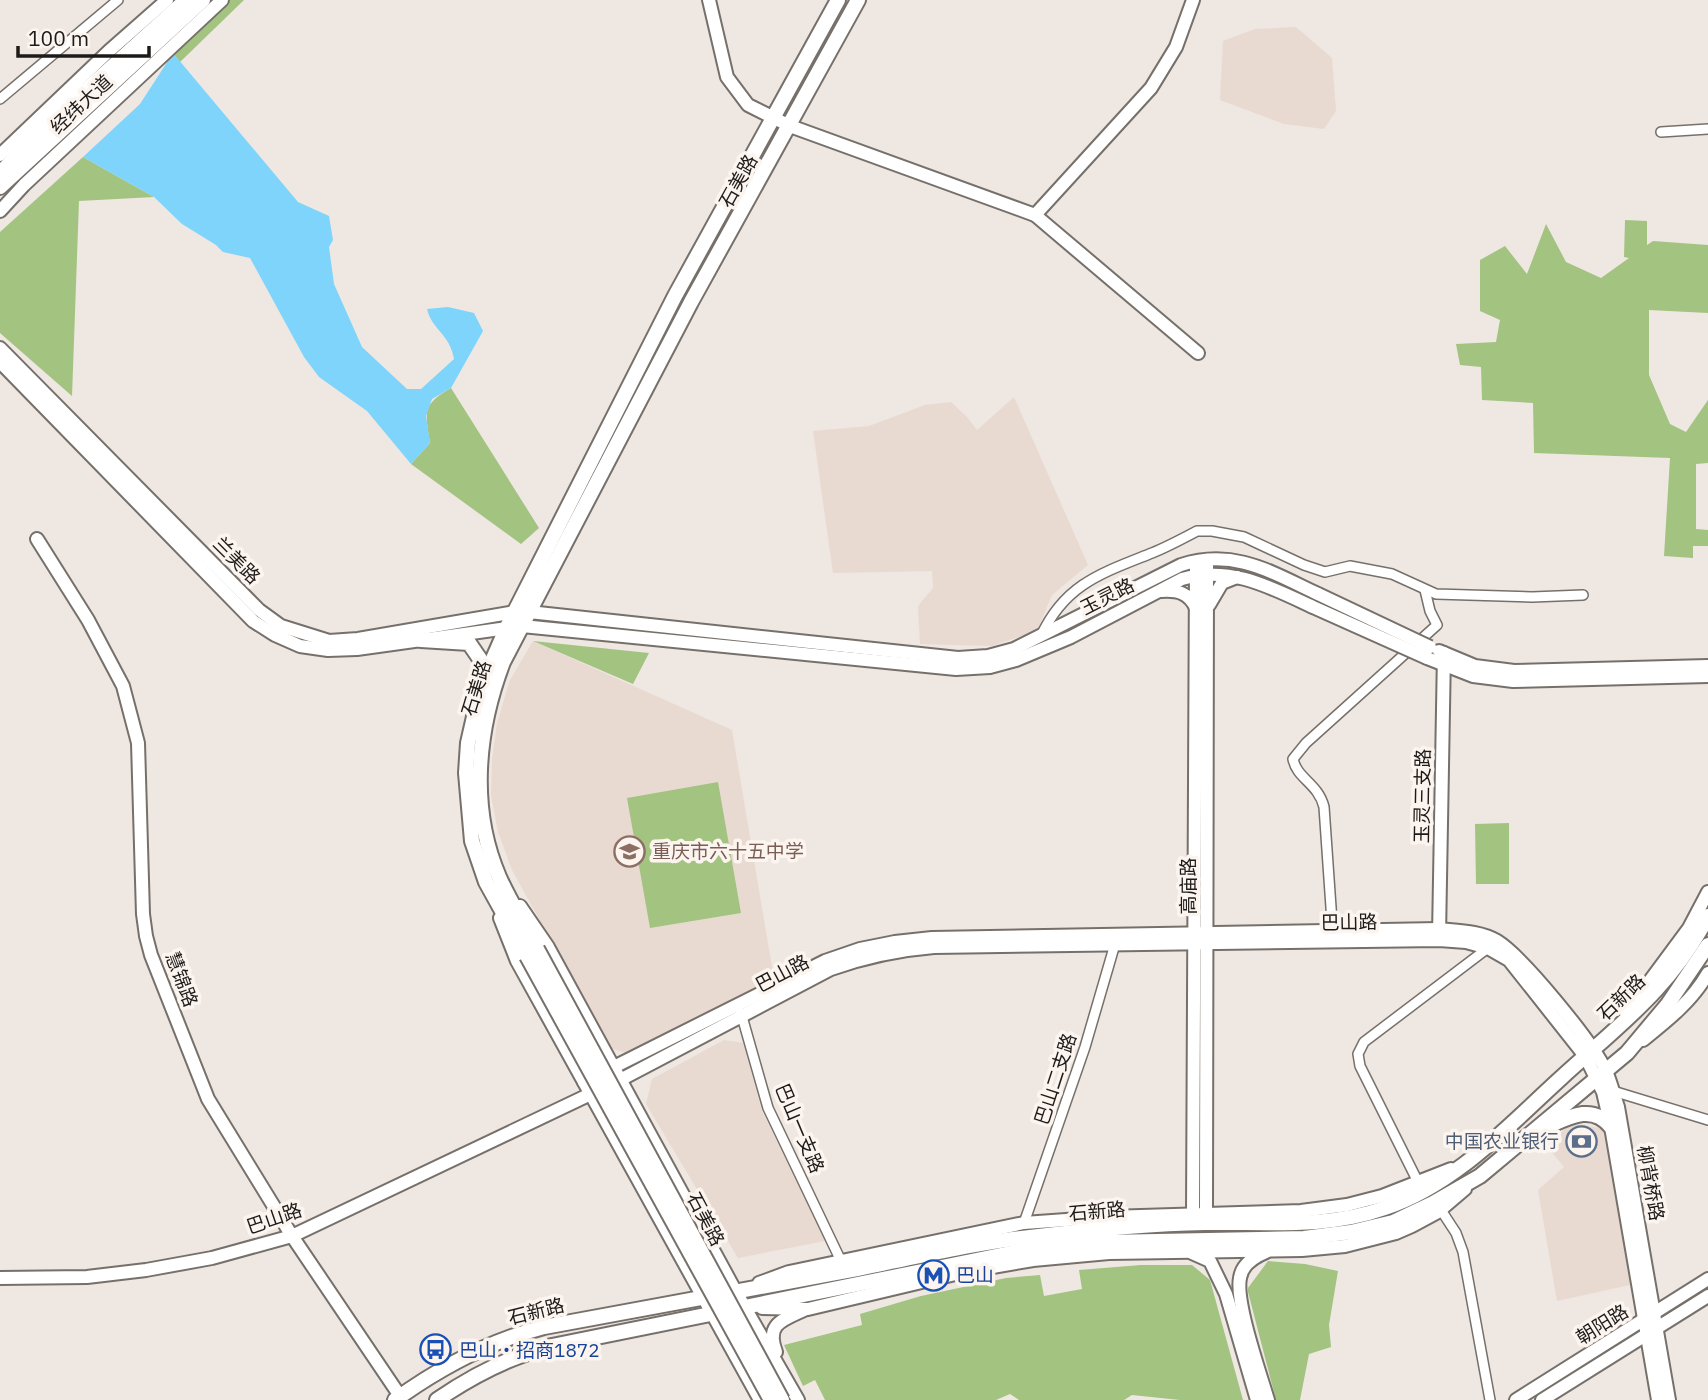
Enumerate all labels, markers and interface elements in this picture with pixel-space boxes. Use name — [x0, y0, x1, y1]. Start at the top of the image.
scale bar — [18, 14, 149, 58]
text: 100 m — [28, 24, 89, 52]
street label: 经纬大道 — [45, 69, 117, 139]
street label: 石美路 — [714, 150, 762, 212]
street label: 兰美路 — [208, 531, 266, 589]
street label: 玉灵路 — [1076, 572, 1138, 620]
street label: 石美路 — [456, 657, 496, 719]
street label: 玉灵三支路 — [1409, 748, 1435, 844]
school or university icon: 重庆市六十五中学 — [612, 834, 646, 868]
place label: 重庆市六十五中学 — [652, 839, 804, 863]
street label: 高庙路 — [1176, 857, 1200, 915]
street label: 巴山路 — [1320, 910, 1378, 934]
street label: 慧锦路 — [161, 948, 203, 1010]
street label: 巴山路 — [751, 949, 813, 997]
street label: 石新路 — [1592, 969, 1650, 1025]
street label: 巴山二支路 — [1029, 1030, 1081, 1128]
street label: 巴山一支路 — [770, 1080, 830, 1176]
bank icon: 中国农业银行 — [1565, 1124, 1599, 1158]
place label: 中国农业银行 — [1445, 1129, 1559, 1153]
street label: 柳背桥路 — [1633, 1143, 1669, 1223]
street label: 石美路 — [682, 1188, 730, 1250]
street label: 巴山路 — [243, 1197, 305, 1239]
street label: 石新路 — [1068, 1197, 1126, 1225]
metro station icon: 巴山 — [916, 1258, 950, 1292]
place label: 巴山 — [956, 1263, 994, 1287]
street label: 石新路 — [505, 1292, 567, 1330]
street label: 朝阳路 — [1571, 1299, 1633, 1349]
bus stop icon: 巴山‧招商1872 — [419, 1333, 453, 1367]
place label: 巴山‧招商1872 — [459, 1338, 600, 1362]

